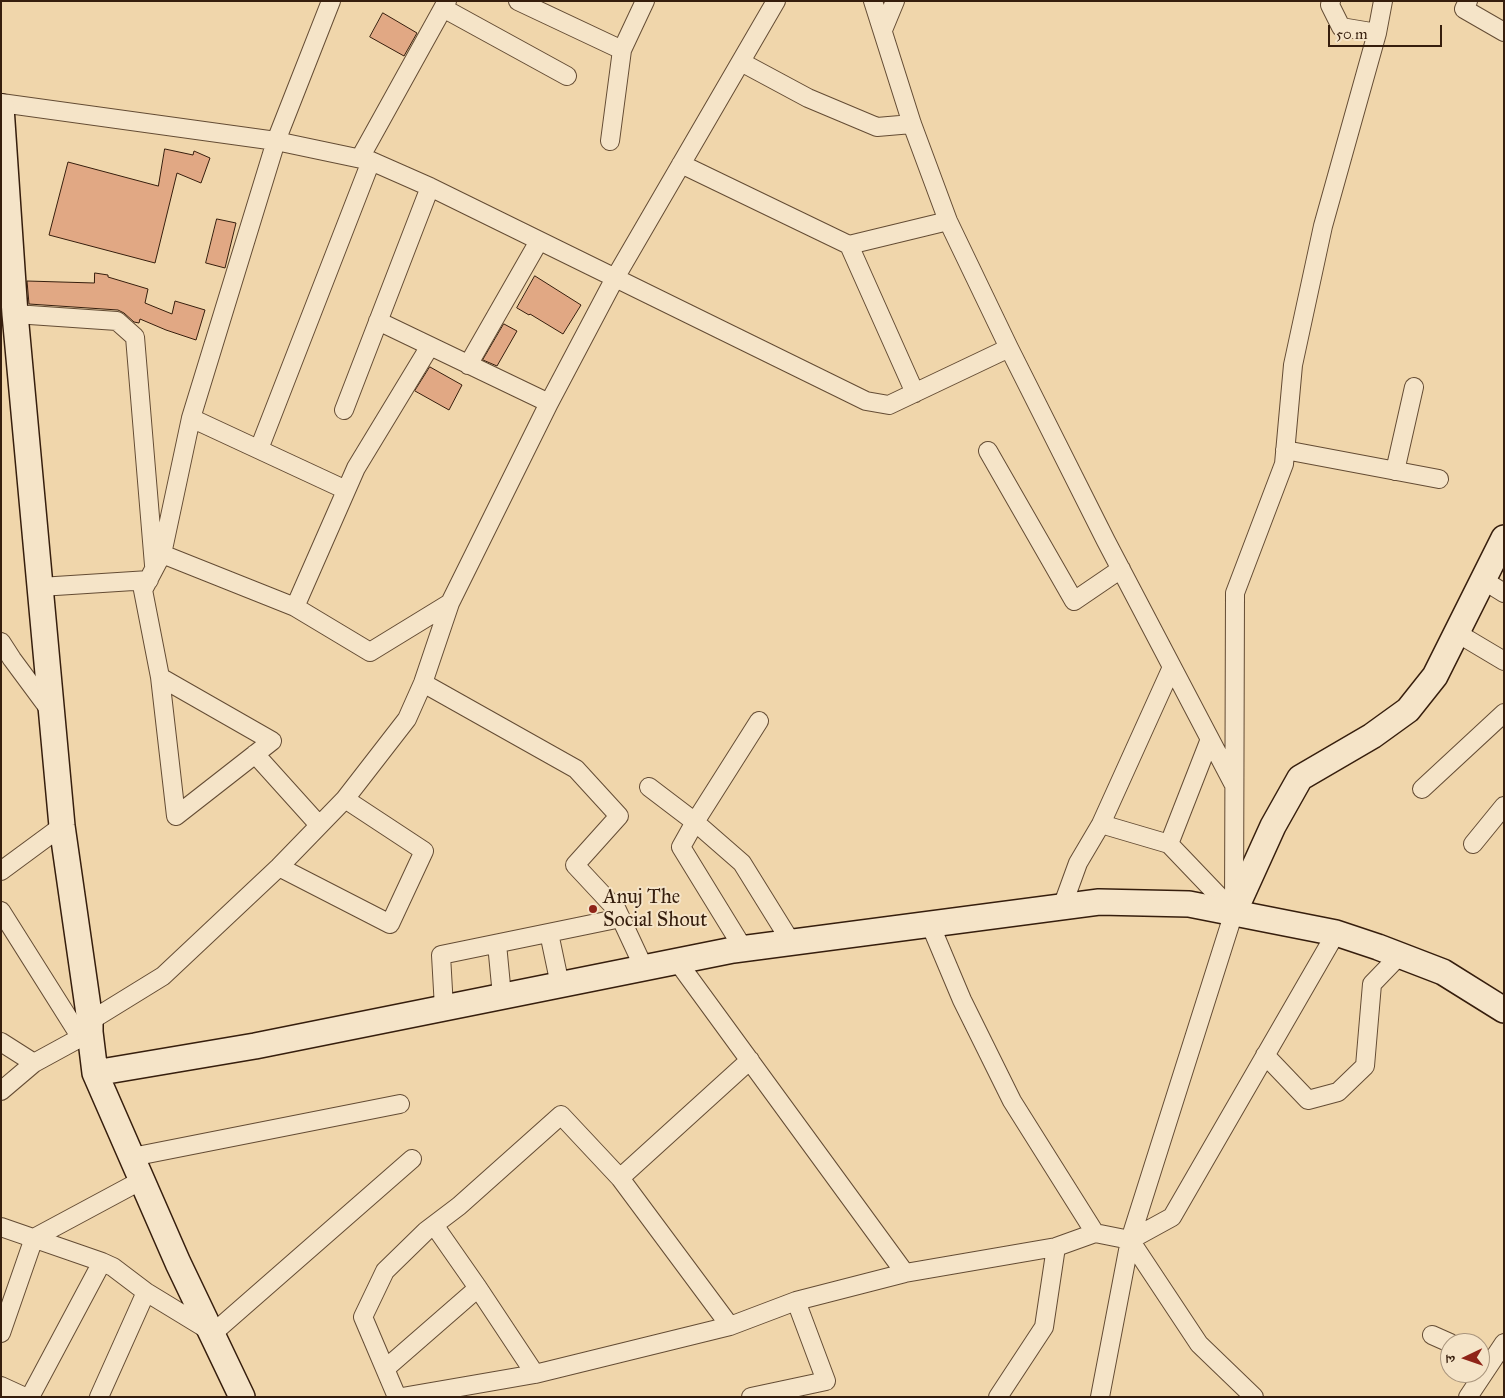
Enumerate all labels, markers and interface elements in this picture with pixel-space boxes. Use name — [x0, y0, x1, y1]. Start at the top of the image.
scale bar — [1330, 15, 1444, 47]
text: 50 m — [1336, 25, 1368, 43]
place label: Anuj The Social Shout — [603, 886, 707, 933]
marker: Anuj The Social Shout — [587, 903, 599, 915]
north arrow — [1440, 1333, 1490, 1383]
text: उ — [1442, 1355, 1459, 1363]

